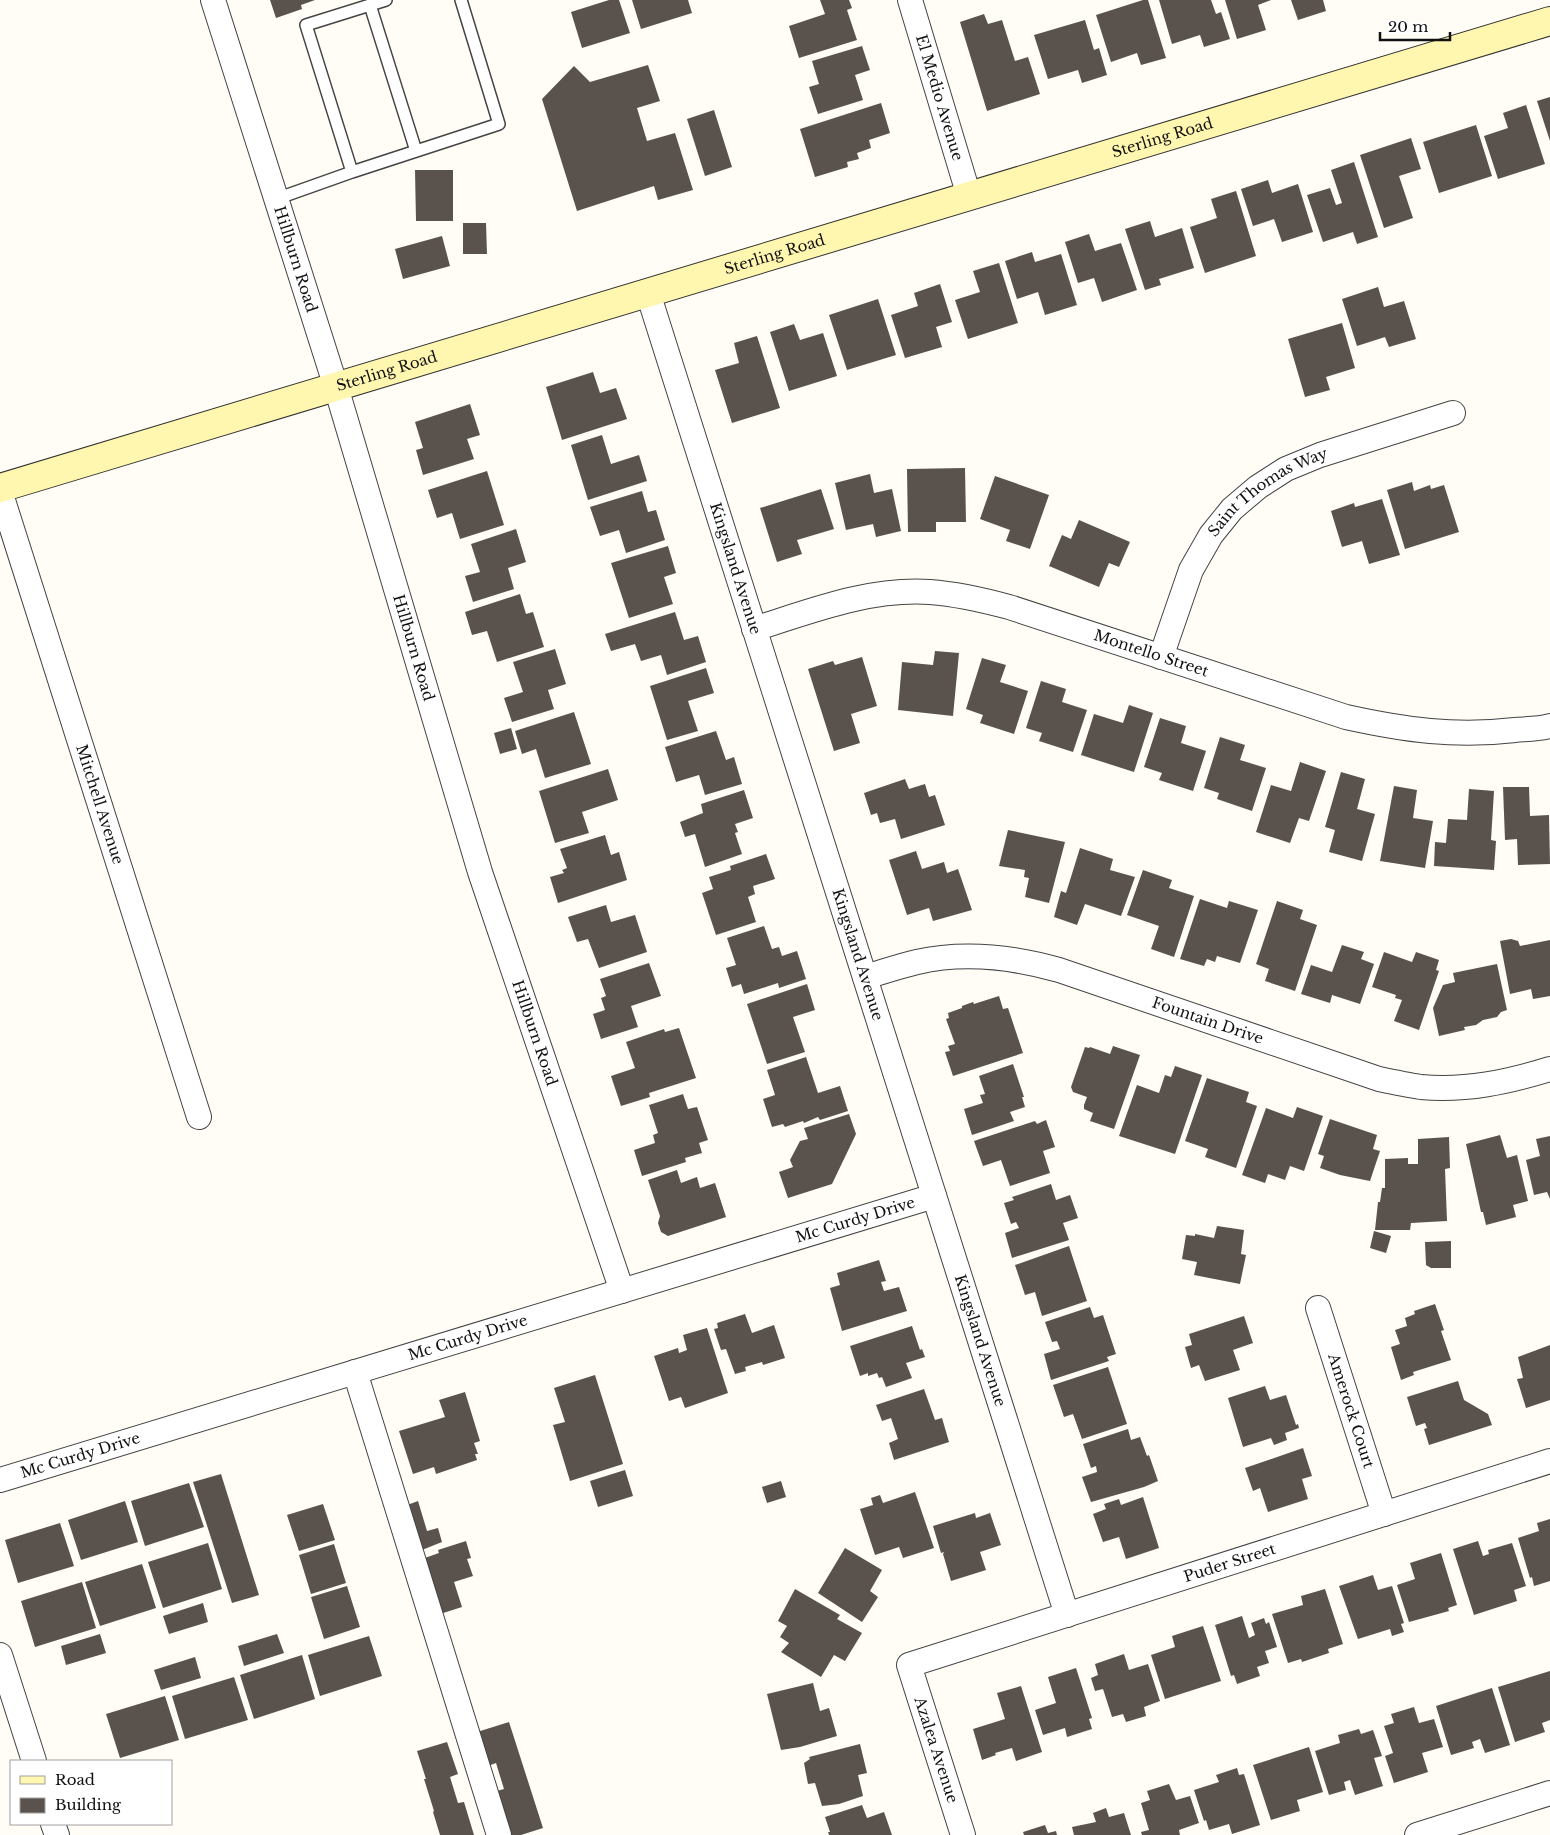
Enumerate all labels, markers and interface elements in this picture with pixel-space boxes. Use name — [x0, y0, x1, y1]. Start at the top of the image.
scale bar — [1380, 10, 1450, 42]
text: 20 m — [1388, 17, 1428, 36]
street label: El Medio Avenue — [912, 32, 968, 163]
street label: Sterling Road — [1109, 113, 1215, 161]
street label: Hillburn Road — [270, 204, 322, 315]
street label: Sterling Road — [722, 230, 827, 278]
street label: Sterling Road — [334, 347, 439, 395]
street label: Saint Thomas Way — [1204, 443, 1330, 540]
street label: Kingsland Avenue — [706, 500, 766, 637]
street label: Hillburn Road — [389, 592, 439, 703]
street label: Montello Street — [1092, 625, 1211, 681]
street label: Mitchell Avenue — [72, 742, 128, 867]
street label: Kingsland Avenue — [828, 886, 888, 1023]
street label: Hillburn Road — [508, 978, 562, 1088]
street label: Fountain Drive — [1150, 992, 1266, 1048]
street label: Mc Curdy Drive — [793, 1192, 917, 1247]
street label: Kingsland Avenue — [951, 1272, 1010, 1409]
street label: Mc Curdy Drive — [406, 1310, 530, 1364]
street label: Amerock Court — [1324, 1350, 1379, 1471]
street label: Mc Curdy Drive — [18, 1428, 142, 1482]
street label: Puder Street — [1181, 1539, 1278, 1586]
street label: Azalea Avenue — [910, 1693, 963, 1805]
legend — [10, 1760, 172, 1825]
text: Road — [55, 1770, 95, 1789]
text: Building — [55, 1795, 122, 1814]

